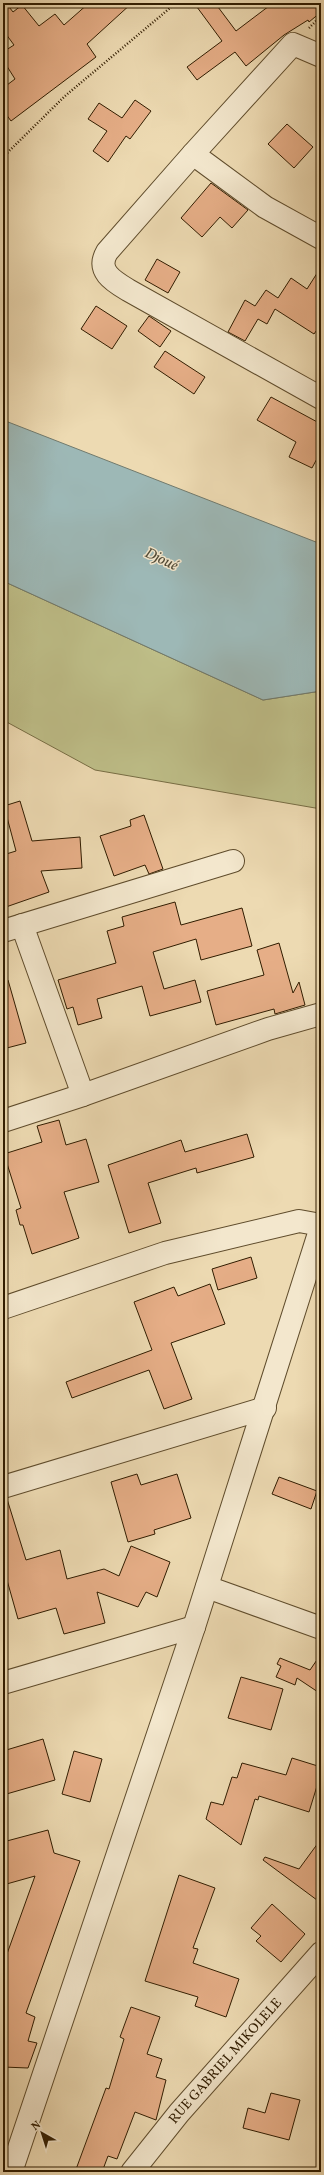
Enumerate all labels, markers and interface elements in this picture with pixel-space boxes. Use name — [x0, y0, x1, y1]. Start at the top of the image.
water label: Djoué — [141, 543, 182, 577]
street label: RUE GABRIEL MIKOLELE — [164, 1994, 286, 2128]
north arrow — [22, 2113, 62, 2153]
text: N — [29, 2118, 44, 2135]

